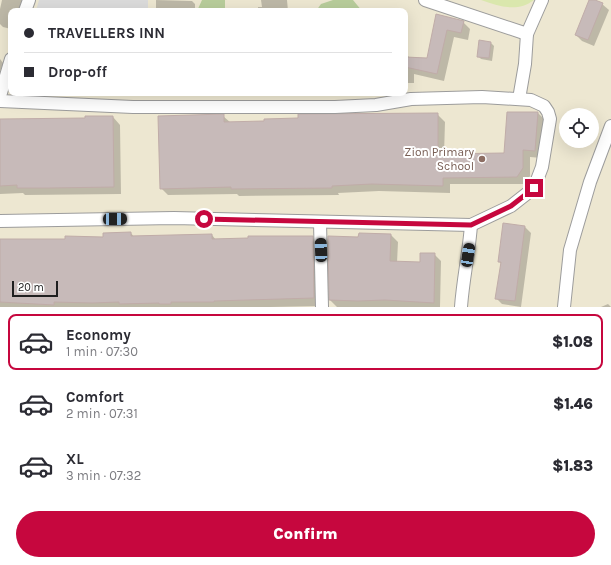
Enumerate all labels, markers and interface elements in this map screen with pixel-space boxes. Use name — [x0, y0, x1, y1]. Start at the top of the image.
text: TRAVELLERS INN — [48, 24, 165, 42]
text: Drop-off — [48, 63, 107, 81]
map controls — [559, 108, 599, 148]
button: locate — [559, 108, 599, 148]
place label: Zion Primary School — [404, 145, 474, 173]
marker: Zion Primary School — [477, 154, 487, 164]
route end — [525, 179, 543, 197]
route start — [195, 210, 213, 228]
car — [103, 213, 127, 225]
car — [315, 238, 327, 262]
car — [460, 242, 476, 268]
scale bar — [12, 279, 58, 298]
text: 20 m — [18, 281, 44, 294]
icon: car — [18, 324, 54, 360]
text: Economy — [66, 326, 131, 344]
text: $1.08 — [552, 333, 593, 351]
text: 1 min · 07:30 — [66, 344, 138, 359]
icon: car — [18, 386, 54, 422]
text: Comfort — [66, 388, 124, 406]
text: $1.46 — [553, 395, 593, 413]
text: 2 min · 07:31 — [66, 406, 138, 421]
icon: car — [18, 448, 54, 484]
text: XL — [66, 450, 84, 468]
text: $1.83 — [552, 457, 593, 475]
text: 3 min · 07:32 — [66, 468, 141, 483]
button: Confirm — [16, 511, 595, 557]

